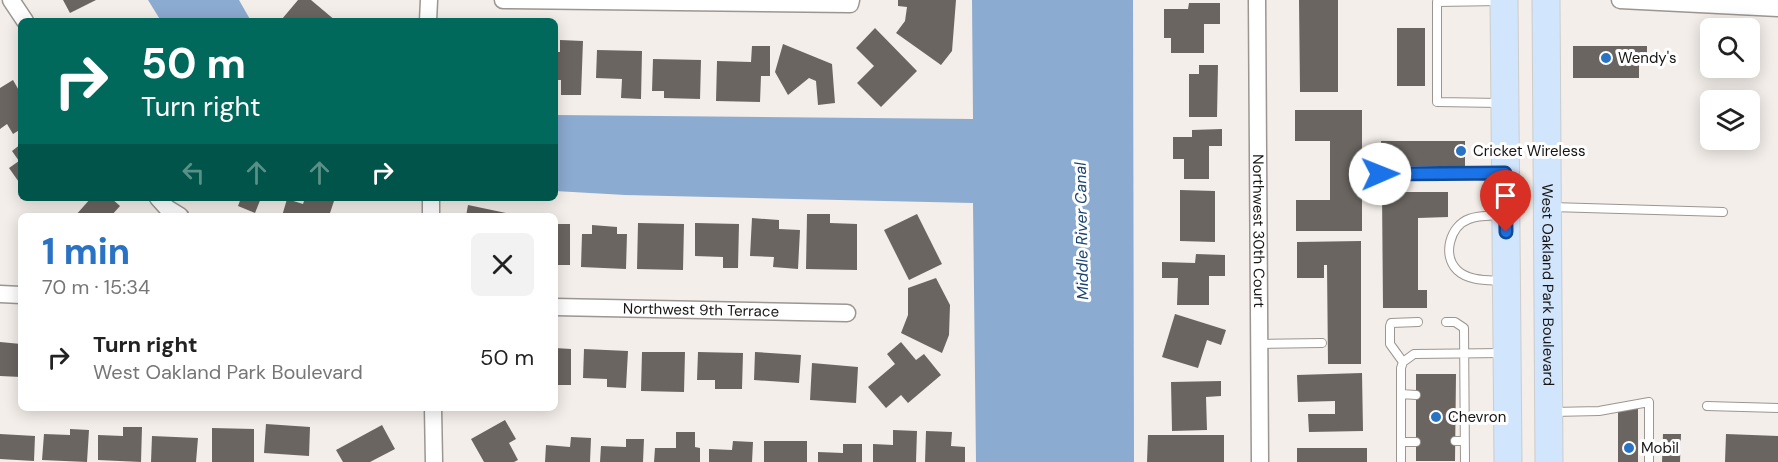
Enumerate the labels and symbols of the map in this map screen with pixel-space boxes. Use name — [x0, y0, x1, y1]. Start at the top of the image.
place label: Wendy's — [1618, 48, 1677, 68]
marker: Wendy's — [1599, 51, 1613, 65]
place label: Cricket Wireless — [1473, 141, 1585, 161]
position arrow — [1348, 142, 1412, 206]
marker: Cricket Wireless — [1454, 144, 1468, 158]
street label: Northwest 30th Court — [1248, 154, 1269, 308]
water label: Middle River Canal — [1070, 162, 1093, 300]
pin — [1480, 170, 1531, 232]
street label: West Oakland Park Boulevard — [1537, 184, 1559, 386]
street label: Northwest 9th Terrace — [623, 298, 779, 322]
place label: Chevron — [1448, 407, 1506, 427]
marker: Chevron — [1429, 410, 1443, 424]
place label: Mobil — [1641, 438, 1679, 458]
marker: Mobil — [1622, 441, 1636, 455]

